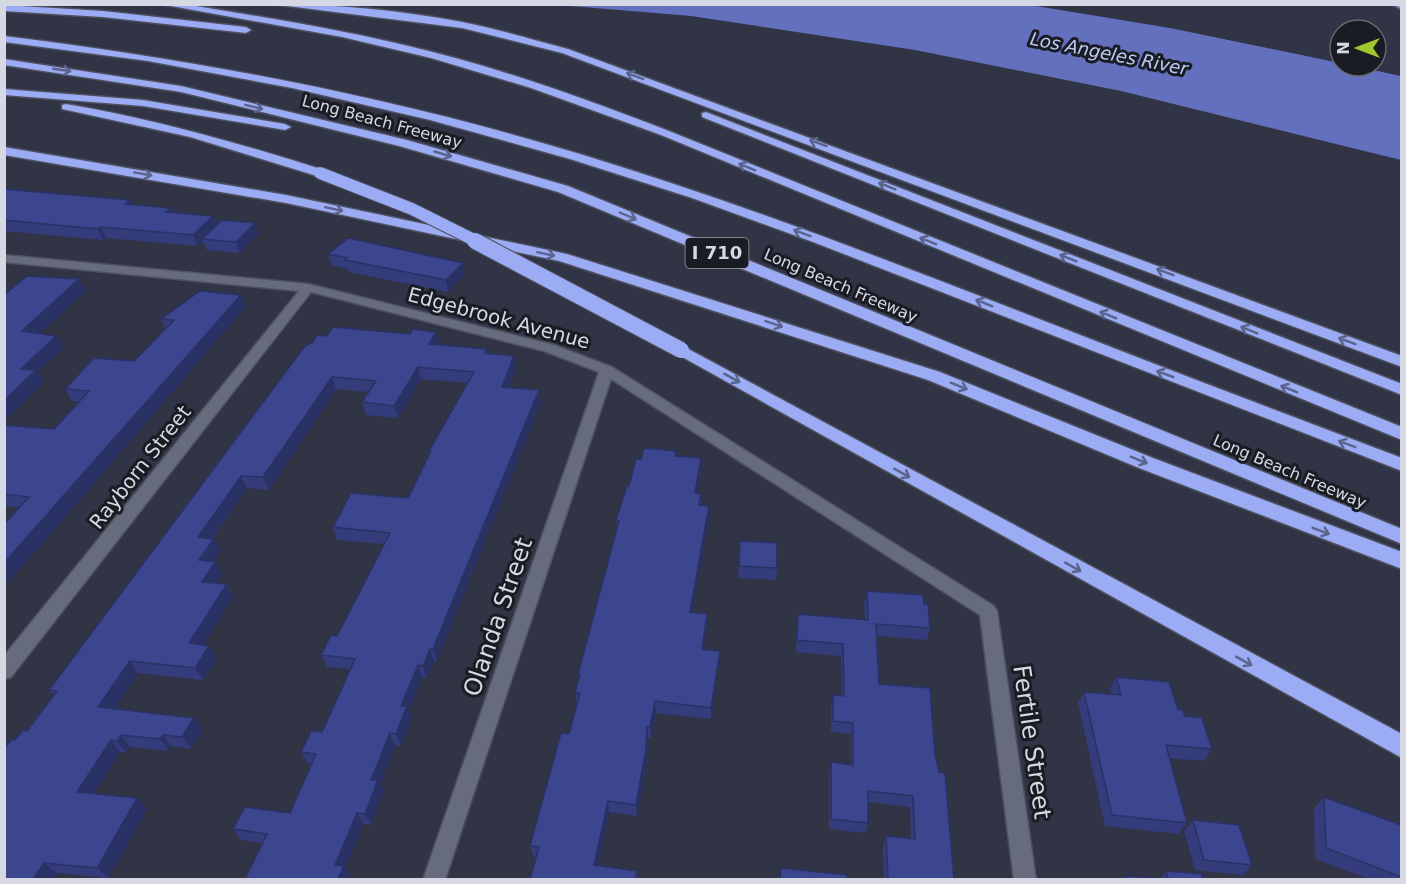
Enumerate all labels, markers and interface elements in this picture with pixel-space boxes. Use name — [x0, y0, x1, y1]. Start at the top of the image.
north arrow — [1328, 18, 1388, 78]
water label: Los Angeles River — [1028, 28, 1191, 79]
text: N — [1334, 41, 1353, 55]
one-way arrow — [52, 64, 72, 75]
one-way arrow — [626, 69, 645, 80]
street label: Long Beach Freeway — [300, 91, 464, 152]
one-way arrow — [244, 101, 263, 113]
one-way arrow — [809, 137, 827, 148]
one-way arrow — [433, 149, 452, 161]
one-way arrow — [739, 161, 757, 172]
one-way arrow — [132, 169, 152, 180]
one-way arrow — [878, 180, 897, 191]
one-way arrow — [325, 204, 344, 216]
one-way arrow — [618, 211, 636, 222]
one-way arrow — [793, 227, 811, 238]
one-way arrow — [919, 235, 938, 246]
road number: I 710 — [686, 238, 748, 268]
street label: Long Beach Freeway — [761, 245, 920, 326]
one-way arrow — [535, 249, 555, 260]
one-way arrow — [1059, 252, 1078, 263]
one-way arrow — [1156, 265, 1174, 276]
street label: Edgebrook Avenue — [405, 282, 593, 354]
one-way arrow — [975, 297, 993, 308]
one-way arrow — [1100, 309, 1118, 320]
one-way arrow — [764, 319, 783, 330]
one-way arrow — [1241, 324, 1259, 335]
one-way arrow — [1338, 335, 1357, 346]
one-way arrow — [1156, 368, 1175, 379]
one-way arrow — [723, 372, 740, 384]
one-way arrow — [949, 381, 968, 392]
one-way arrow — [1280, 383, 1298, 394]
street label: Rayborn Street — [84, 400, 196, 534]
street label: Long Beach Freeway — [1210, 431, 1369, 512]
one-way arrow — [1338, 438, 1357, 449]
one-way arrow — [1130, 455, 1148, 466]
one-way arrow — [893, 468, 911, 479]
one-way arrow — [1311, 526, 1330, 537]
street label: Olanda Street — [458, 534, 538, 700]
one-way arrow — [1064, 561, 1081, 573]
one-way arrow — [1235, 655, 1252, 667]
street label: Fertile Street — [1007, 663, 1057, 821]

